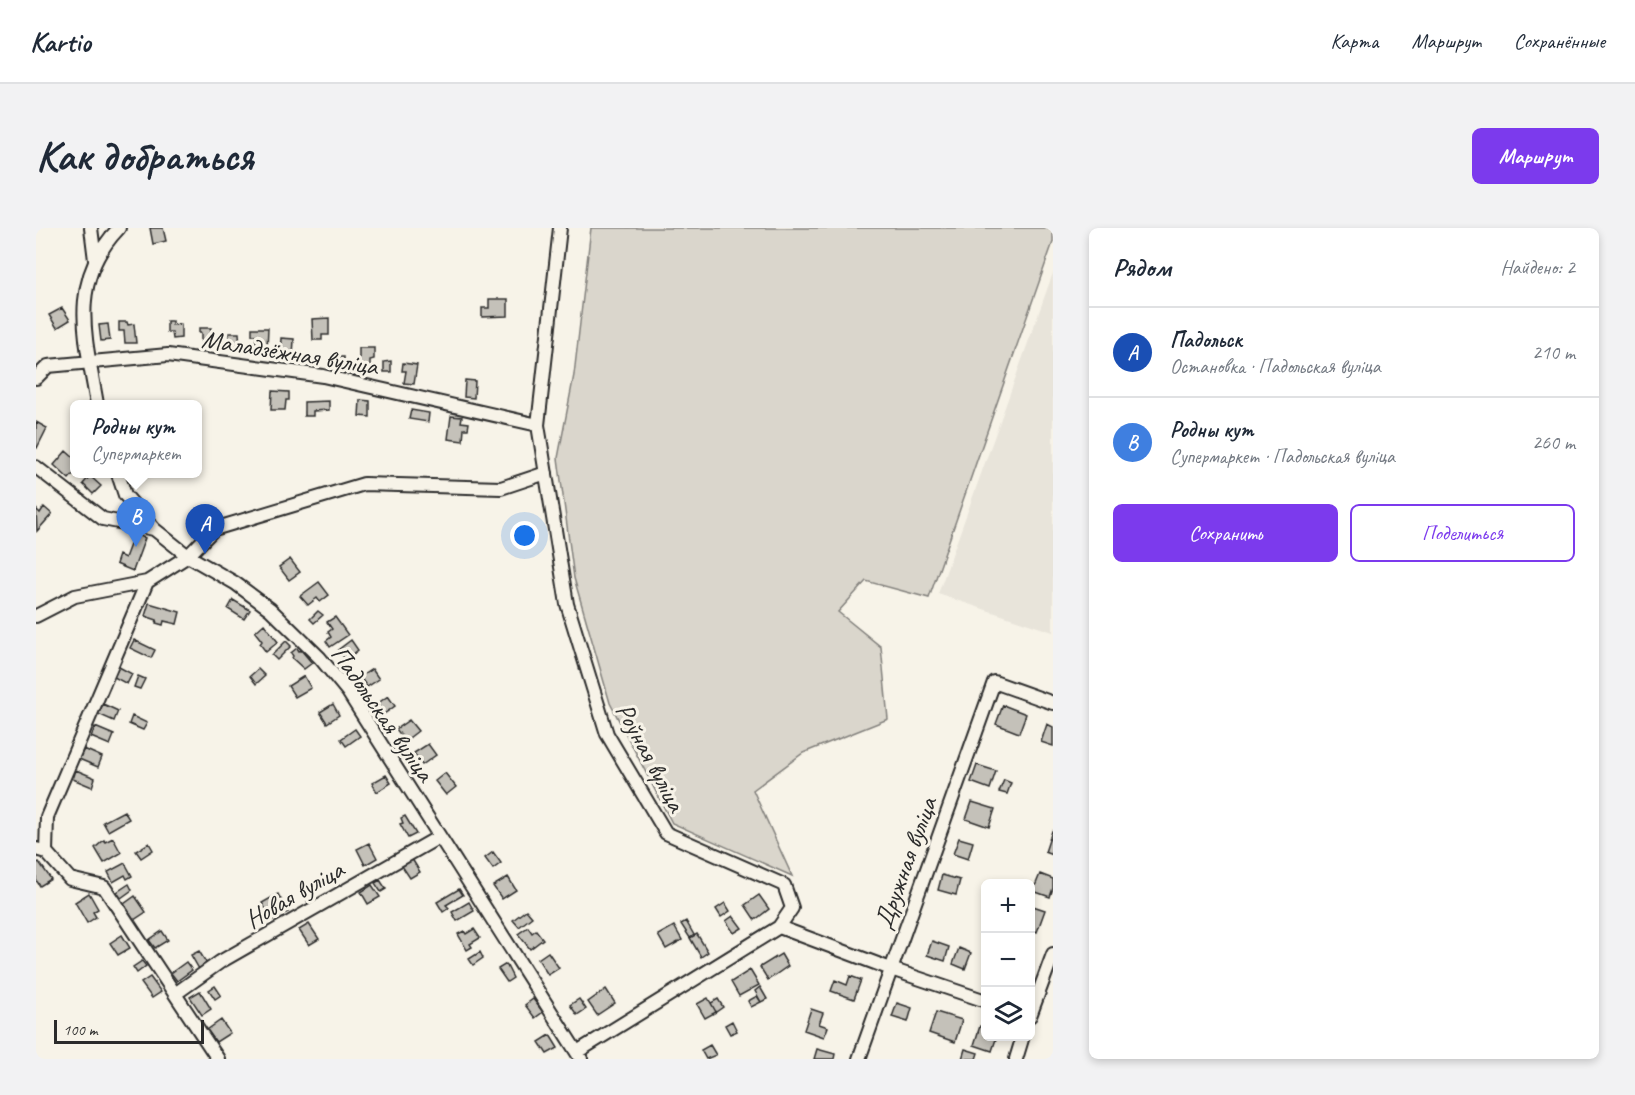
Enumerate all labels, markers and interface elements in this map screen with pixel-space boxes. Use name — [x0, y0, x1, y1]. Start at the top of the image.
text: Kartio — [30, 24, 91, 59]
text: Карта — [1330, 28, 1379, 54]
text: Маршрут — [1412, 28, 1481, 54]
text: Сохранённые — [1514, 28, 1605, 54]
button: Маршрут — [1472, 128, 1599, 184]
text: Как добраться — [36, 130, 253, 183]
text: Рядом — [1113, 251, 1171, 284]
text: Найдено: 2 — [1500, 255, 1575, 280]
street label: Маладзёжная вуліца — [200, 322, 382, 383]
text: Падольск — [1170, 326, 1242, 354]
text: A — [1127, 340, 1138, 365]
text: 210 m — [1532, 340, 1575, 365]
text: Остановка · Падольская вуліца — [1170, 354, 1380, 379]
popup — [70, 400, 202, 478]
text: Родны кут — [91, 413, 175, 441]
text: Родны кут — [1170, 416, 1254, 444]
text: B — [1127, 430, 1138, 455]
text: 260 m — [1532, 430, 1575, 455]
text: Супермаркет — [91, 441, 181, 466]
text: Супермаркет · Падольская вуліца — [1170, 444, 1395, 469]
pin: B — [116, 498, 156, 547]
pin: A — [186, 504, 224, 554]
button: Сохранить — [1113, 504, 1338, 562]
button: Поделиться — [1350, 504, 1575, 562]
your location — [510, 521, 539, 550]
street label: Падольская вуліца — [324, 639, 443, 789]
street label: Роўная вуліца — [608, 697, 694, 819]
street label: Дружная вуліца — [866, 791, 945, 933]
street label: Новая вуліца — [239, 852, 351, 936]
map controls — [981, 879, 1035, 1041]
button: + — [981, 879, 1035, 933]
button: − — [981, 933, 1035, 987]
button: layers — [981, 987, 1035, 1041]
scale bar — [54, 1017, 204, 1044]
text: 100 m — [63, 1020, 97, 1040]

